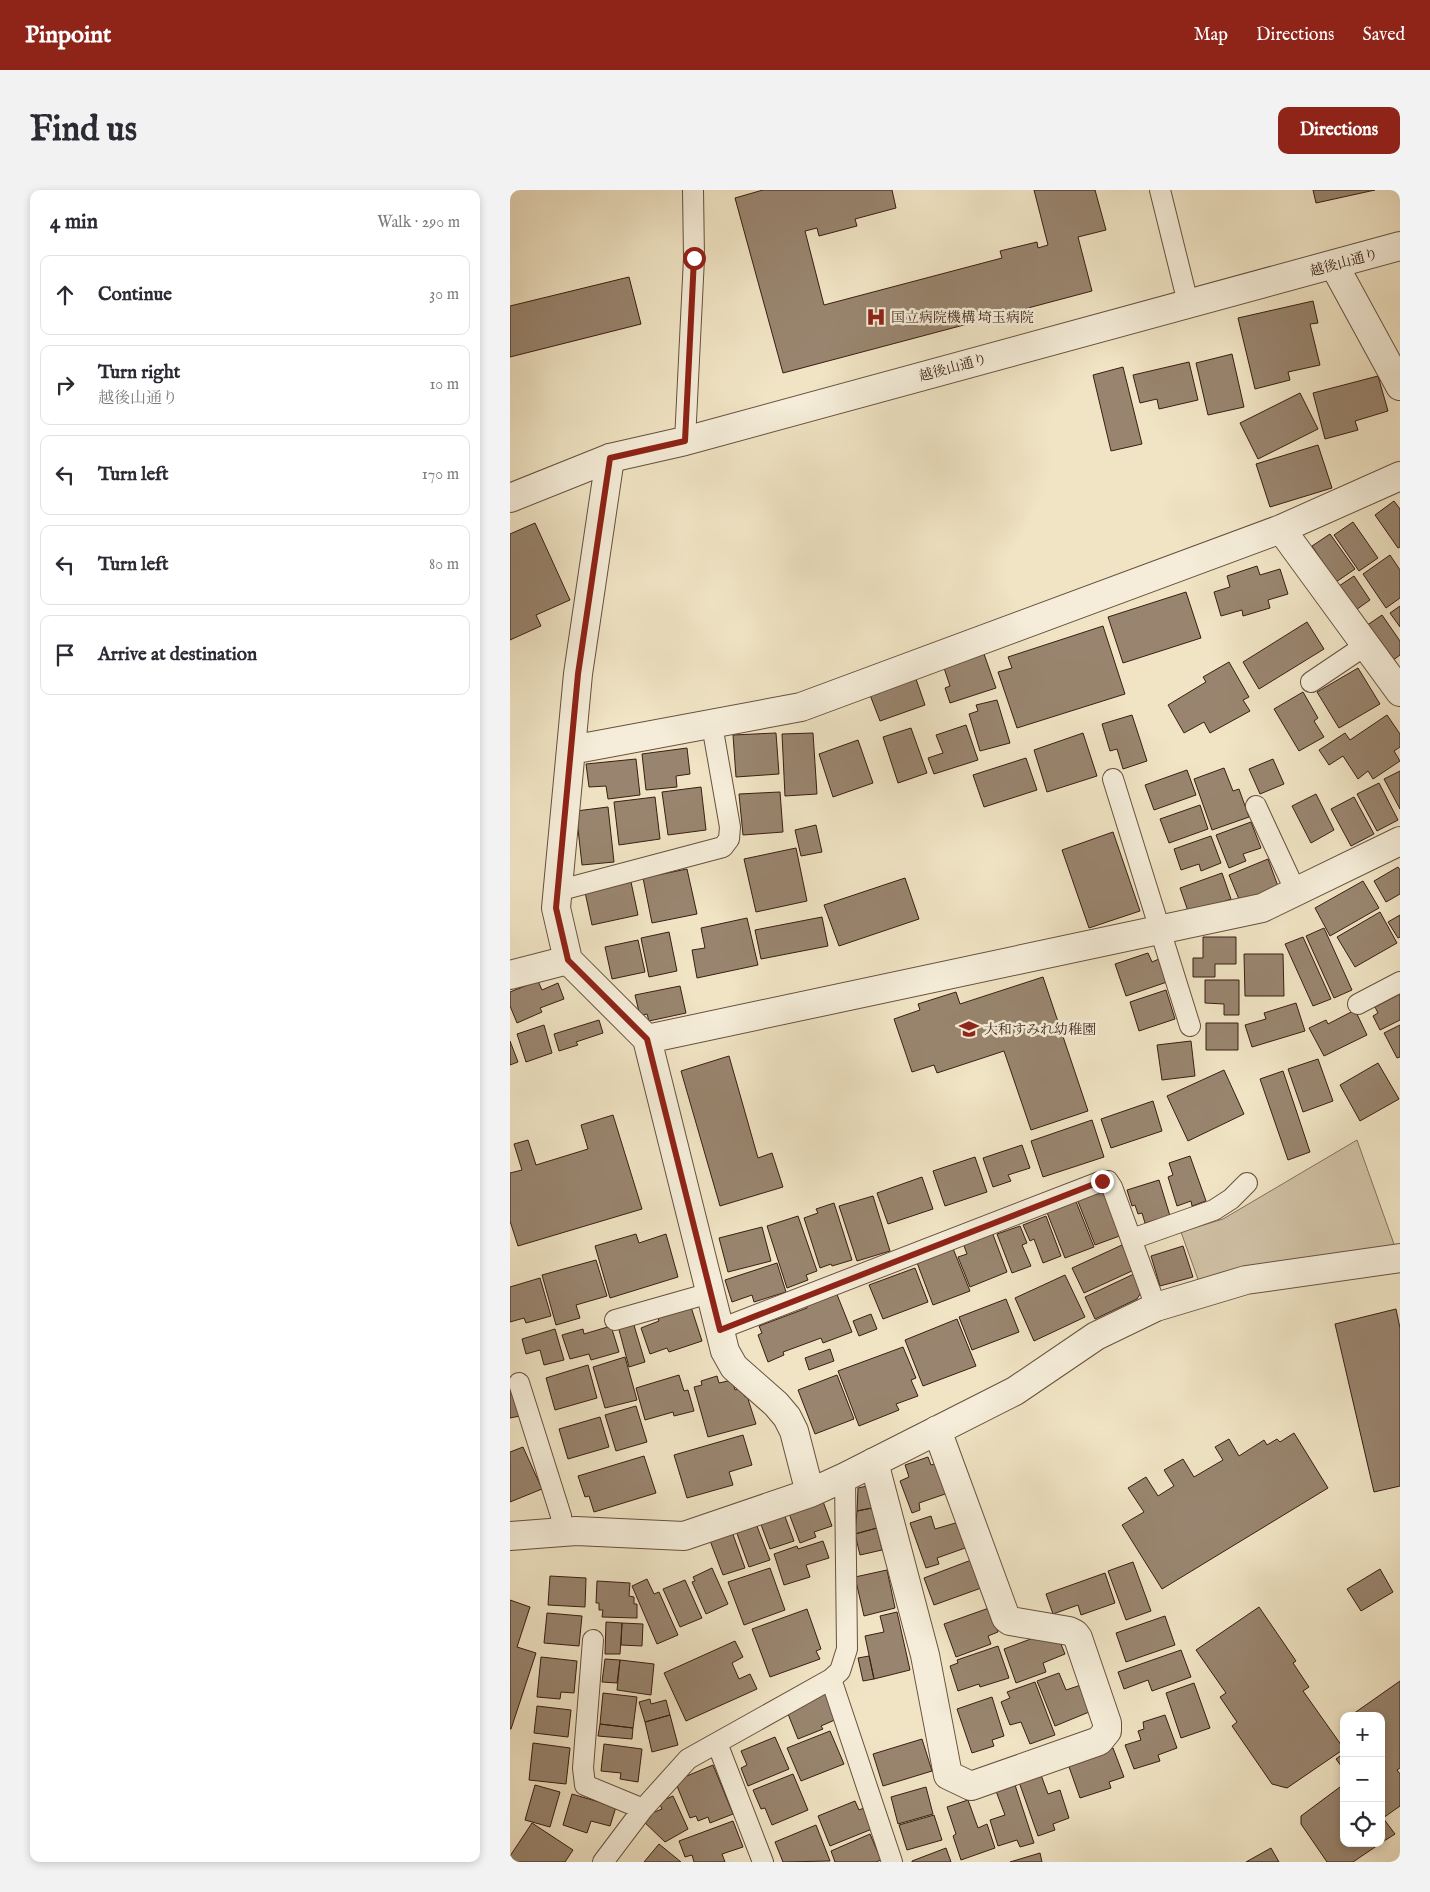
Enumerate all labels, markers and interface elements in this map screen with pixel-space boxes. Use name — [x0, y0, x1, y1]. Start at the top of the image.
text: Pinpoint — [25, 20, 111, 51]
text: Map — [1194, 24, 1228, 47]
text: Directions — [1256, 24, 1334, 47]
text: Saved — [1362, 24, 1405, 47]
button: Directions — [1278, 107, 1400, 154]
text: Find us — [30, 108, 137, 153]
text: 4 min — [50, 209, 98, 236]
text: Walk · 290 m — [377, 213, 460, 233]
street label: 越後山通り — [1308, 245, 1380, 281]
route start — [683, 247, 706, 270]
icon: ahead — [51, 281, 79, 309]
text: Continue — [98, 283, 172, 307]
text: 30 m — [429, 285, 459, 305]
hospital icon: 国立病院機構 埼玉病院 — [865, 306, 887, 328]
place label: 国立病院機構 埼玉病院 — [891, 309, 1034, 327]
street label: 越後山通り — [917, 350, 989, 386]
text: Turn right — [98, 361, 180, 385]
icon: right — [51, 371, 79, 399]
text: 10 m — [429, 375, 459, 395]
text: 越後山通り — [98, 389, 178, 409]
icon: left — [51, 461, 79, 489]
text: Turn left — [98, 463, 169, 487]
text: 170 m — [422, 465, 459, 485]
icon: left — [51, 551, 79, 579]
text: Turn left — [98, 553, 169, 577]
text: 80 m — [429, 555, 459, 575]
icon: arrive — [51, 641, 79, 669]
text: Arrive at destination — [98, 643, 257, 667]
school or university icon: 大和すみれ幼稚園 — [958, 1018, 980, 1040]
place label: 大和すみれ幼稚園 — [984, 1021, 1096, 1039]
route end — [1091, 1170, 1114, 1193]
map controls — [1340, 1712, 1385, 1847]
button: + — [1340, 1712, 1385, 1757]
button: − — [1340, 1757, 1385, 1802]
button: locate — [1340, 1802, 1385, 1847]

